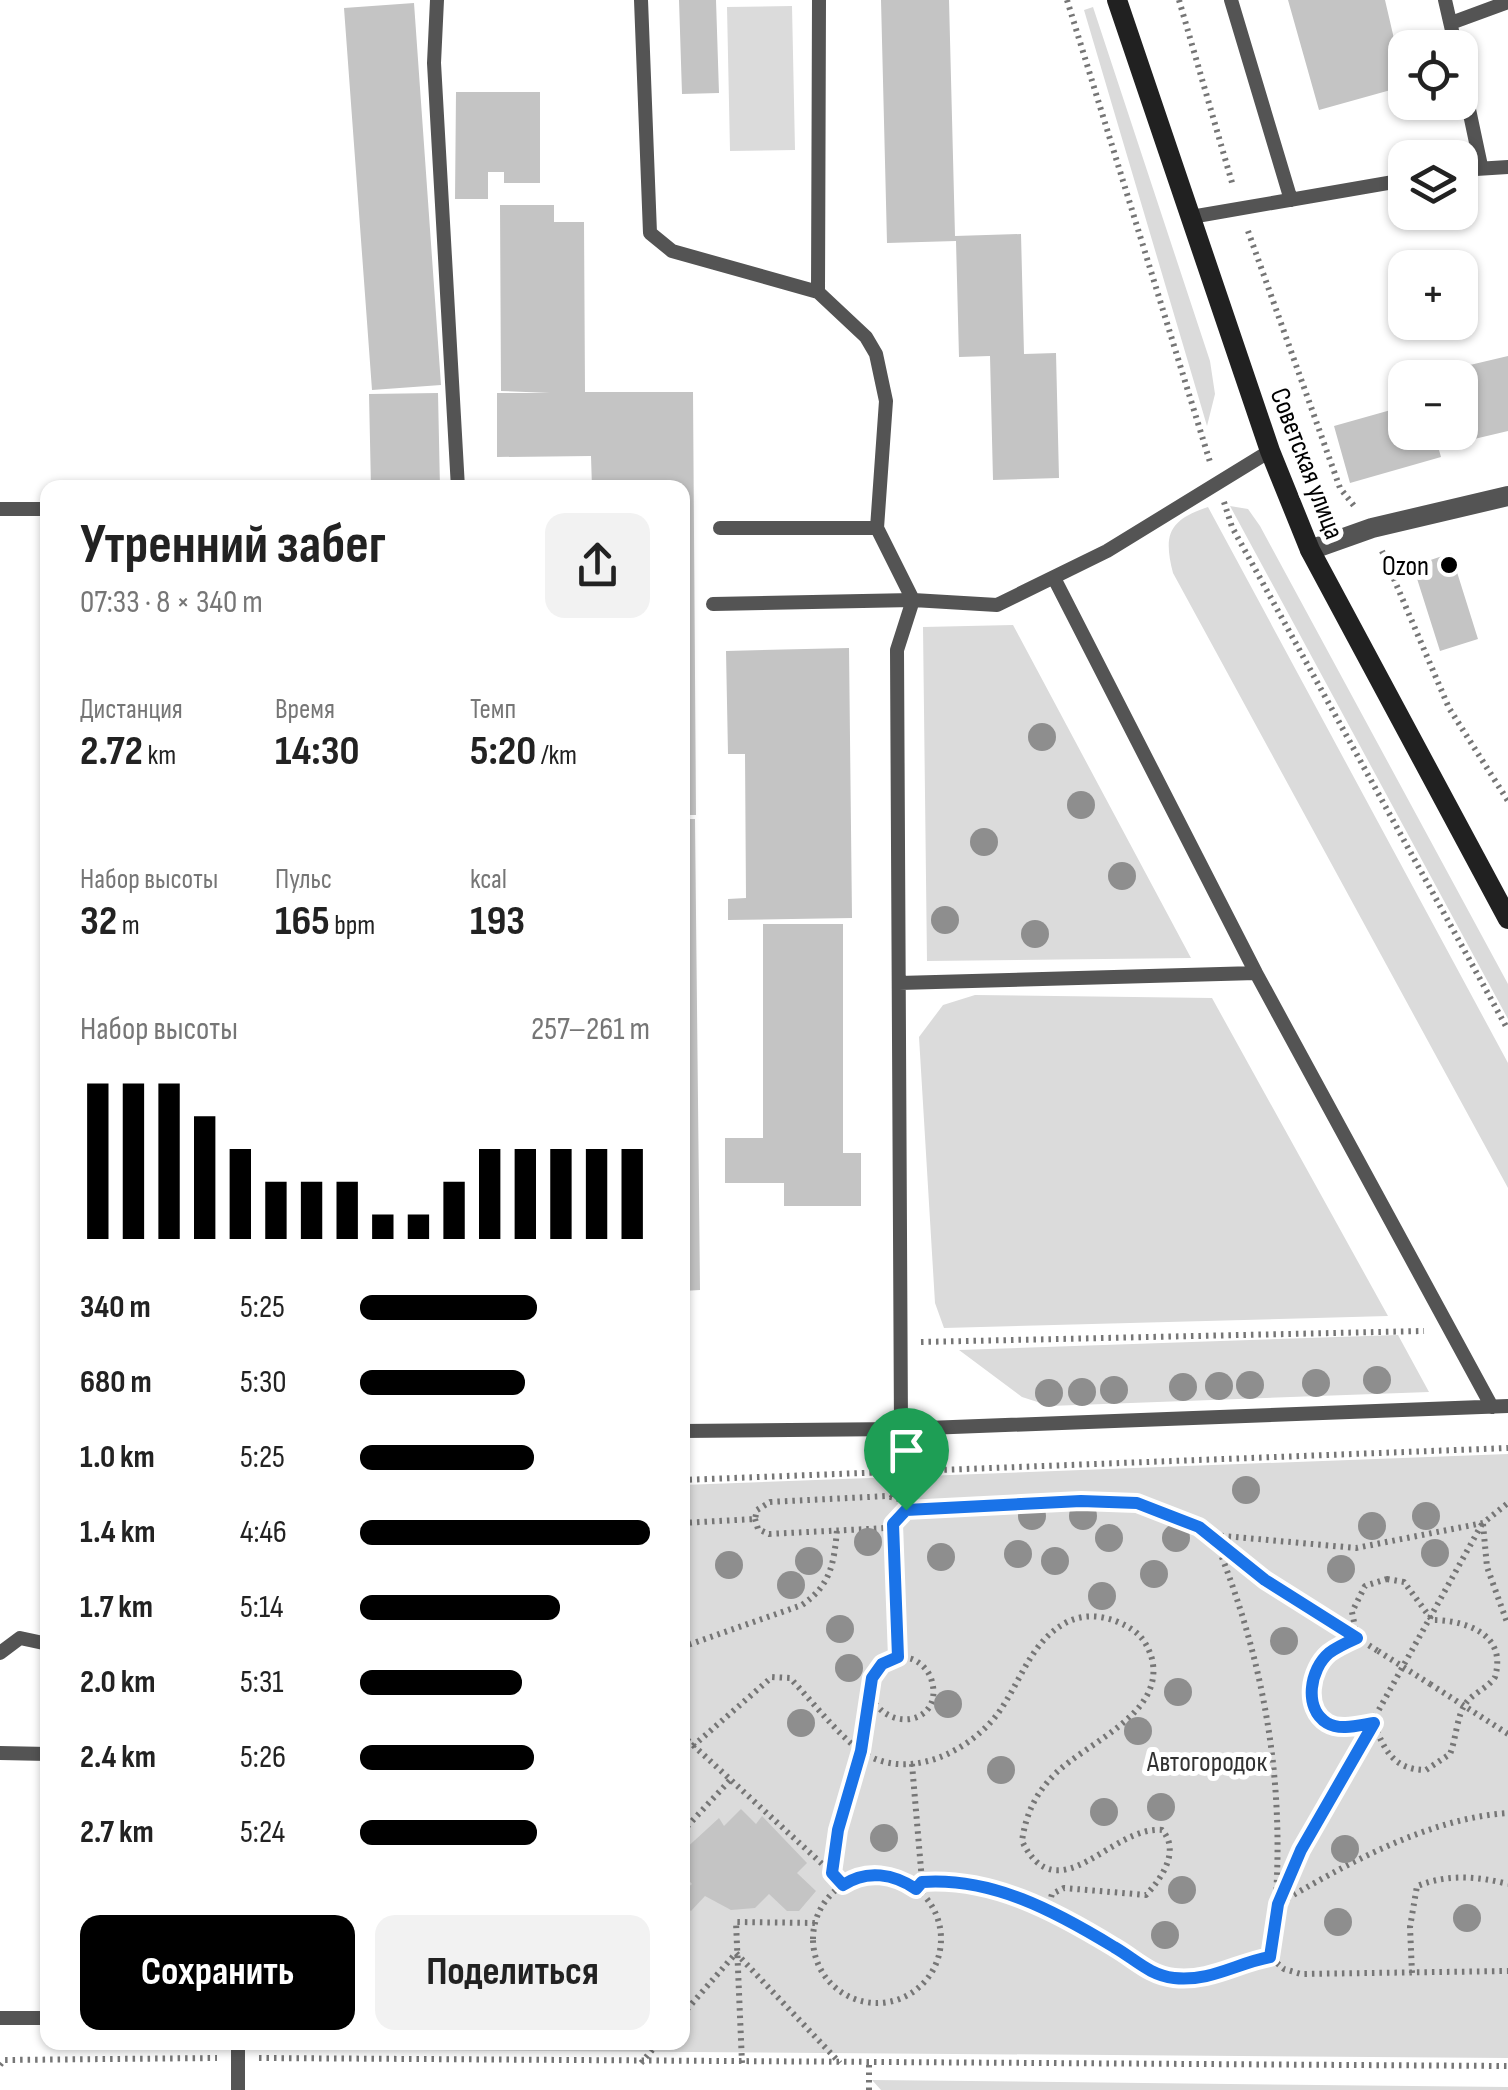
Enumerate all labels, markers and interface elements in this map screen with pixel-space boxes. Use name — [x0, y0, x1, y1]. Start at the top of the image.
map controls — [1388, 30, 1478, 450]
button: locate — [1388, 30, 1478, 120]
button: layers — [1388, 140, 1478, 230]
button: + — [1388, 250, 1478, 340]
button: − — [1388, 360, 1478, 450]
street label: Советская улица — [1263, 383, 1351, 544]
text: Утренний забег — [80, 512, 386, 579]
button: share — [545, 513, 650, 618]
place label: Ozon — [1382, 550, 1429, 583]
marker: Ozon — [1438, 554, 1460, 576]
text: 07:33 · 8 × 340 m — [80, 583, 263, 622]
text: Дистанция — [80, 693, 183, 726]
text: Время — [275, 693, 335, 726]
text: Темп — [470, 693, 516, 726]
text: 2.72 — [80, 726, 143, 777]
text: 14:30 — [275, 726, 360, 777]
text: 5:20 — [470, 726, 536, 777]
text: km — [143, 739, 176, 772]
text: /km — [536, 739, 577, 772]
text: Набор высоты — [80, 863, 218, 896]
text: Пульс — [275, 863, 332, 896]
text: kcal — [470, 863, 507, 896]
text: 32 — [80, 896, 117, 947]
text: 165 — [275, 896, 330, 947]
text: 193 — [470, 896, 525, 947]
text: m — [117, 909, 140, 942]
text: bpm — [330, 909, 375, 942]
text: Набор высоты — [80, 1010, 238, 1049]
text: 257–261 m — [531, 1010, 650, 1049]
text: 340 m — [80, 1288, 151, 1327]
text: 5:25 — [240, 1288, 285, 1327]
text: 680 m — [80, 1363, 152, 1402]
text: 5:30 — [240, 1363, 287, 1402]
pin — [864, 1408, 949, 1511]
icon: arrive — [879, 1423, 934, 1478]
text: 1.0 km — [80, 1438, 155, 1477]
text: 5:25 — [240, 1438, 285, 1477]
text: 1.4 km — [80, 1513, 155, 1552]
text: 4:46 — [240, 1513, 287, 1552]
text: 1.7 km — [80, 1588, 153, 1627]
text: 5:14 — [240, 1588, 283, 1627]
text: 2.0 km — [80, 1663, 156, 1702]
text: 5:31 — [240, 1663, 284, 1702]
text: 2.4 km — [80, 1738, 156, 1777]
text: 5:26 — [240, 1738, 286, 1777]
park label: Автогородок — [1146, 1746, 1267, 1779]
text: 2.7 km — [80, 1813, 154, 1852]
text: 5:24 — [240, 1813, 285, 1852]
button: Сохранить — [80, 1915, 355, 2030]
button: Поделиться — [375, 1915, 650, 2030]

